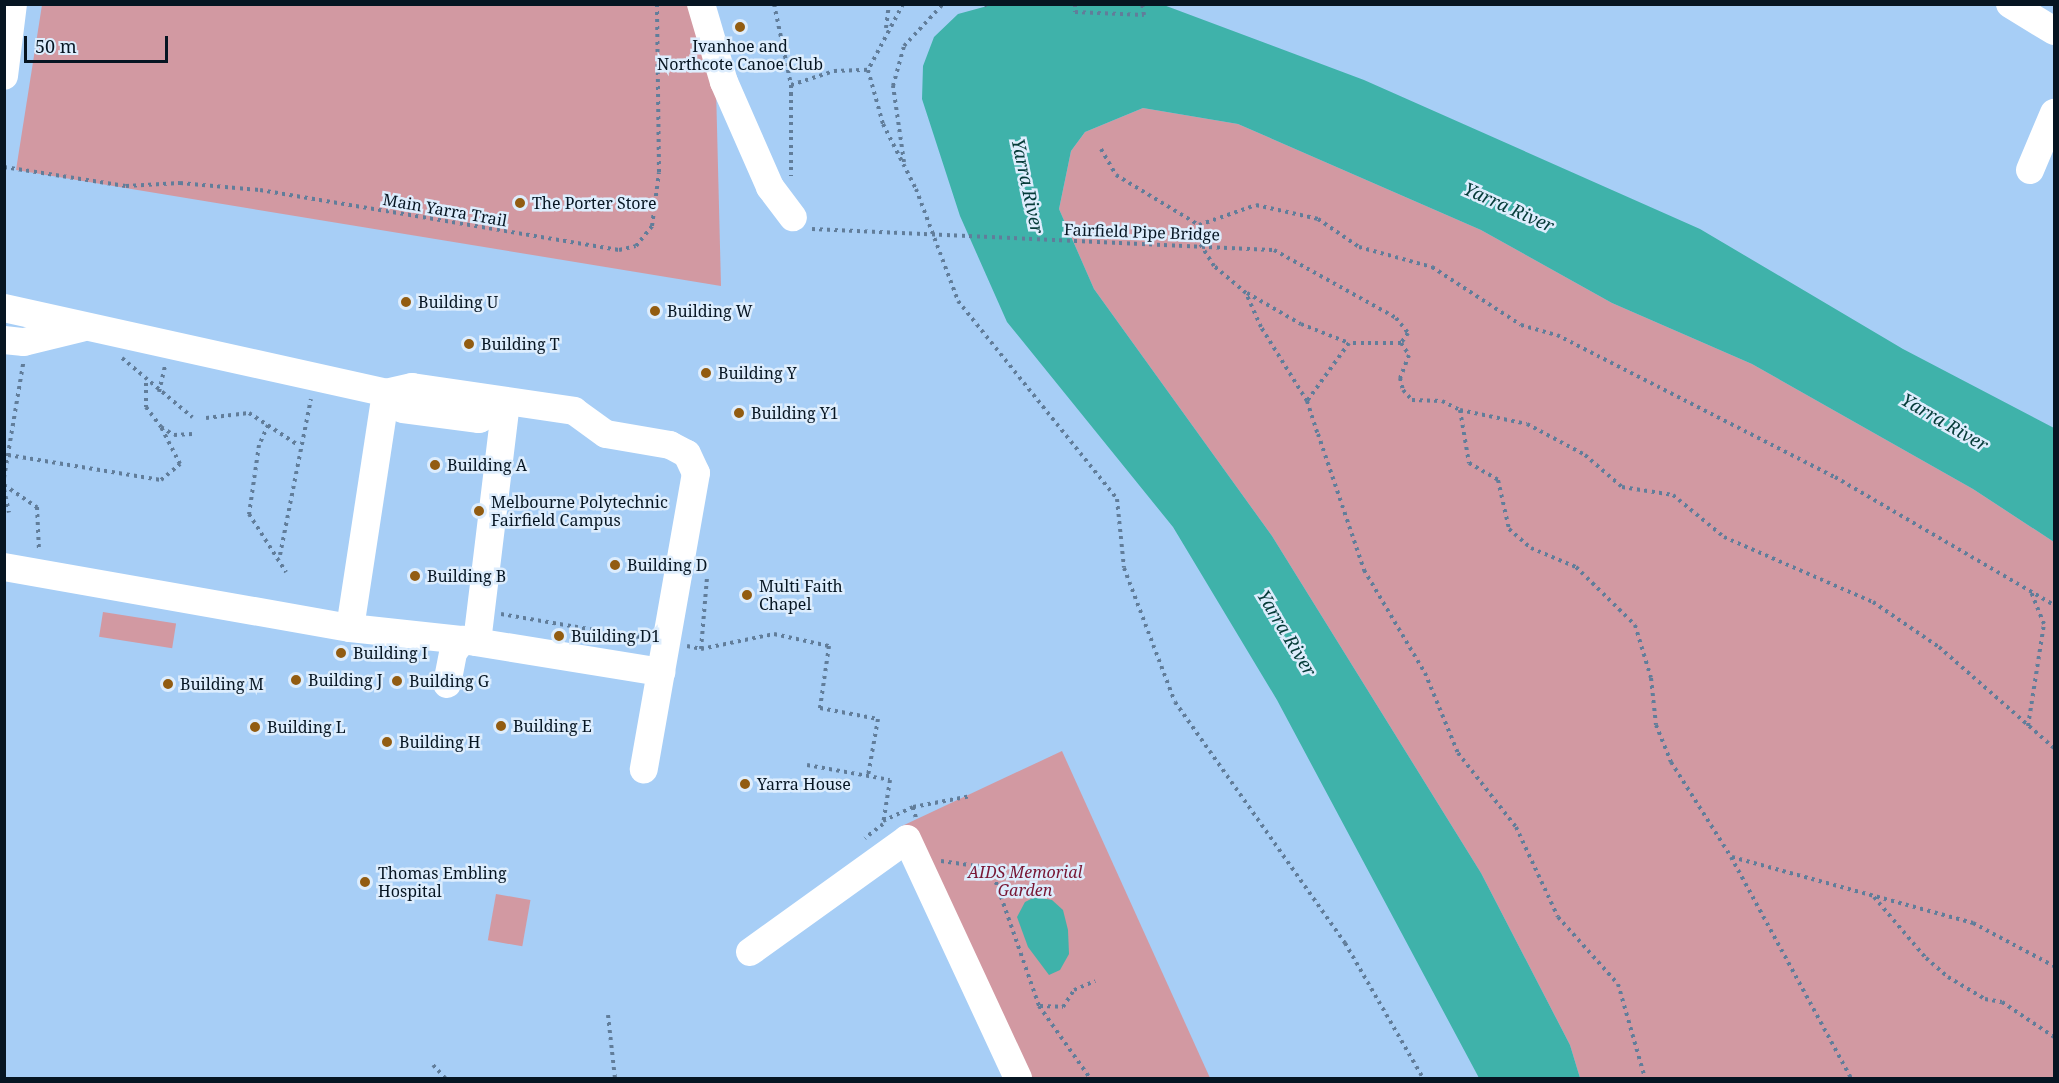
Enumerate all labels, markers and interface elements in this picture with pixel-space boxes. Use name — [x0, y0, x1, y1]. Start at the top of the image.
marker: Ivanhoe and Northcote Canoe Club — [733, 20, 747, 34]
scale bar — [27, 24, 171, 62]
text: 50 m — [35, 34, 77, 58]
place label: Ivanhoe and Northcote Canoe Club — [657, 36, 823, 74]
water label: Yarra River — [1007, 137, 1049, 235]
water label: Yarra River — [1460, 177, 1558, 237]
street label: Main Yarra Trail — [381, 190, 509, 230]
place label: The Porter Store — [532, 193, 657, 213]
marker: The Porter Store — [513, 196, 527, 210]
street label: Fairfield Pipe Bridge — [1064, 220, 1220, 244]
place label: Building U — [418, 292, 498, 312]
marker: Building U — [399, 295, 413, 309]
place label: Building W — [667, 301, 752, 321]
marker: Building W — [648, 304, 662, 318]
place label: Building T — [481, 334, 560, 354]
marker: Building T — [462, 337, 476, 351]
place label: Building Y — [718, 363, 797, 383]
marker: Building Y — [699, 366, 713, 380]
water label: Yarra River — [1898, 388, 1992, 456]
place label: Building Y1 — [751, 403, 839, 423]
marker: Building Y1 — [732, 406, 746, 420]
place label: Building A — [447, 455, 527, 475]
marker: Building A — [428, 458, 442, 472]
place label: Melbourne Polytechnic Fairfield Campus — [491, 492, 668, 530]
marker: Melbourne Polytechnic Fairfield Campus — [472, 504, 486, 518]
place label: Building D — [627, 555, 707, 575]
marker: Building D — [608, 558, 622, 572]
place label: Building B — [427, 566, 506, 586]
marker: Building B — [408, 569, 422, 583]
place label: Multi Faith Chapel — [759, 576, 843, 614]
water label: Yarra River — [1253, 586, 1321, 680]
marker: Multi Faith Chapel — [740, 588, 754, 602]
place label: Building D1 — [571, 626, 660, 646]
marker: Building D1 — [552, 629, 566, 643]
place label: Building I — [353, 643, 428, 663]
marker: Building I — [334, 646, 348, 660]
place label: Building J — [308, 670, 382, 690]
place label: Building G — [409, 671, 489, 691]
marker: Building J — [289, 673, 303, 687]
place label: Building M — [180, 674, 264, 694]
marker: Building G — [390, 674, 404, 688]
marker: Building M — [161, 677, 175, 691]
place label: Building E — [513, 716, 592, 736]
place label: Building L — [267, 717, 346, 737]
marker: Building E — [494, 719, 508, 733]
marker: Building L — [248, 720, 262, 734]
place label: Building H — [399, 732, 480, 752]
marker: Building H — [380, 735, 394, 749]
place label: Yarra House — [757, 774, 851, 794]
marker: Yarra House — [738, 777, 752, 791]
park label: AIDS Memorial Garden — [968, 862, 1082, 900]
place label: Thomas Embling Hospital — [378, 863, 507, 901]
marker: Thomas Embling Hospital — [356, 873, 374, 891]

